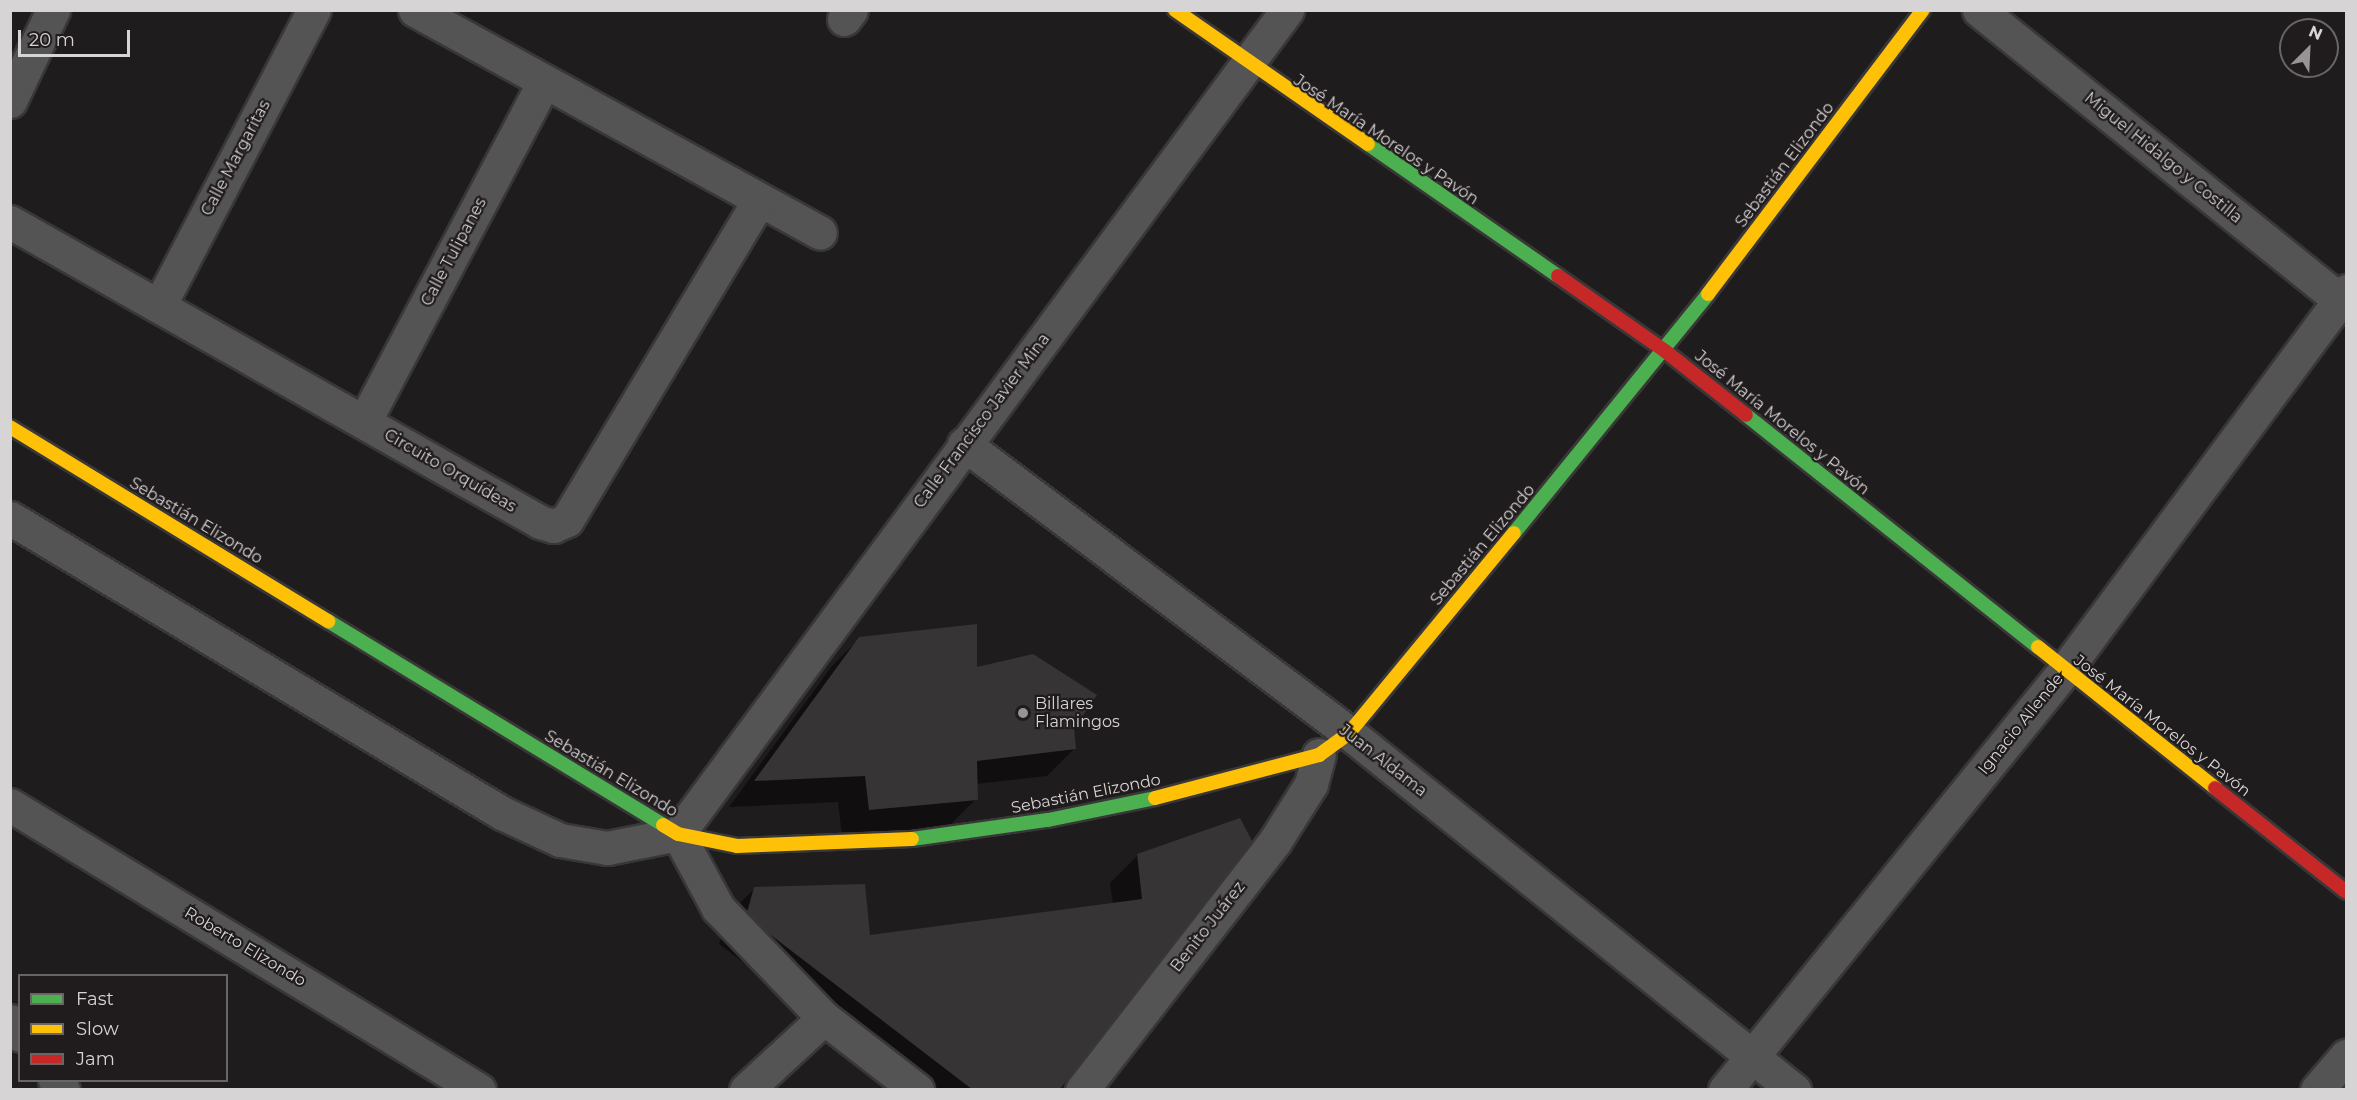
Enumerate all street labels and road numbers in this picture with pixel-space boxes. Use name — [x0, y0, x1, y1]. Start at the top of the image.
street label: José María Morelos y Pavón — [1290, 71, 1482, 209]
street label: Miguel Hidalgo y Costilla — [2080, 89, 2246, 227]
street label: Calle Margaritas — [197, 97, 275, 219]
street label: Sebastián Elizondo — [1732, 99, 1838, 231]
street label: Calle Tulipanes — [417, 195, 491, 309]
street label: Calle Francisco Javier Mina — [910, 330, 1054, 512]
street label: José María Morelos y Pavón — [1691, 347, 1873, 499]
street label: Circuito Orquídeas — [381, 425, 519, 517]
street label: Sebastián Elizondo — [126, 474, 266, 568]
street label: Sebastián Elizondo — [1427, 481, 1539, 609]
street label: José María Morelos y Pavón — [2070, 651, 2254, 801]
street label: Ignacio Allende — [1974, 670, 2068, 778]
street label: Juan Aldama — [1335, 721, 1431, 801]
street label: Sebastián Elizondo — [541, 727, 681, 821]
street label: Sebastián Elizondo — [1010, 770, 1162, 818]
street label: Benito Juárez — [1167, 878, 1249, 976]
street label: Roberto Elizondo — [181, 903, 309, 991]

